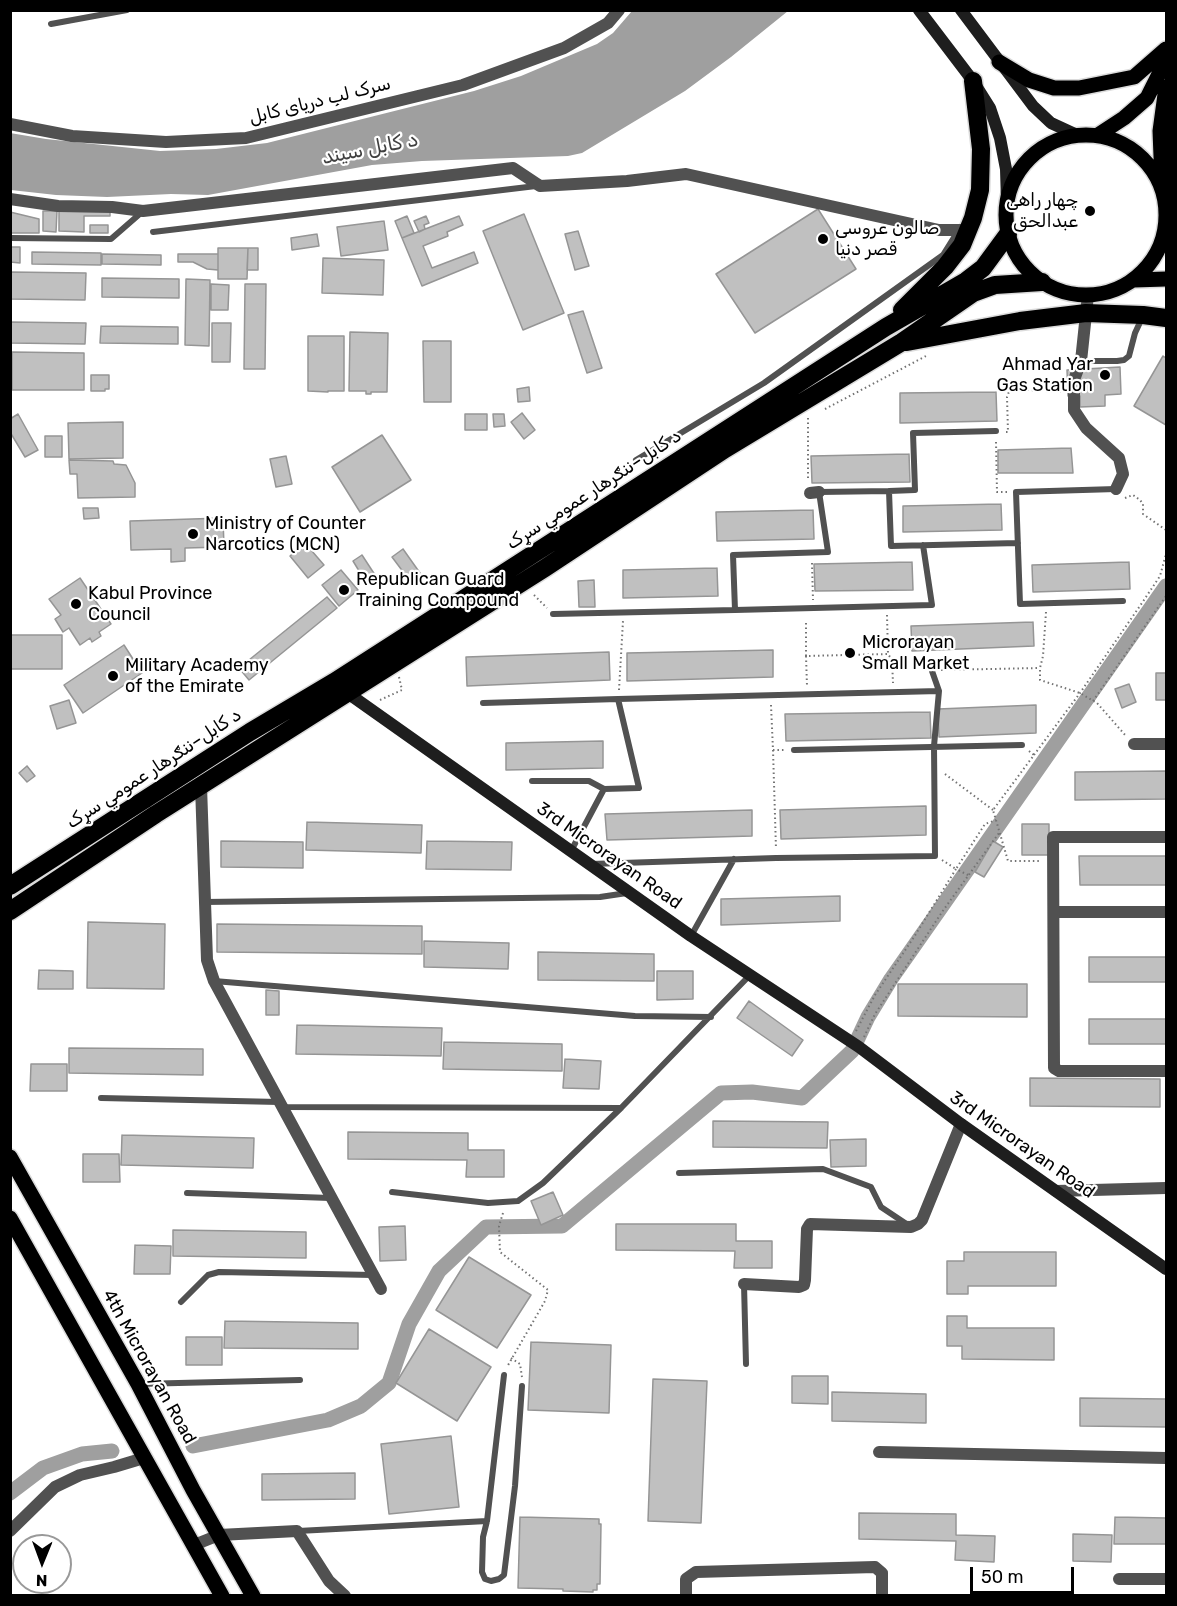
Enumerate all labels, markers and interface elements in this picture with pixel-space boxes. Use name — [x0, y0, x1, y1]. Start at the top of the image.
street label: سرک لبِ دریای کابل — [247, 73, 393, 129]
water label: د کابل سيند — [320, 128, 420, 170]
place label: چهار راهی عبدالحق — [1006, 190, 1078, 232]
marker: چهار راهی عبدالحق — [1083, 204, 1097, 218]
place label: صالون عروسی قصر دنیا — [835, 218, 939, 260]
marker: صالون عروسی قصر دنیا — [816, 232, 830, 246]
place label: Ahmad Yar Gas Station — [996, 354, 1093, 397]
marker: Ahmad Yar Gas Station — [1098, 368, 1112, 382]
street label: د کابل–ننګرهار عمومي سړک — [503, 425, 685, 555]
place label: Ministry of Counter Narcotics (MCN) — [205, 513, 366, 556]
marker: Ministry of Counter Narcotics (MCN) — [186, 527, 200, 541]
place label: Republican Guard Training Compound — [356, 569, 519, 612]
place label: Kabul Province Council — [88, 583, 212, 626]
marker: Republican Guard Training Compound — [337, 583, 351, 597]
marker: Kabul Province Council — [69, 597, 83, 611]
place label: Microrayan Small Market — [862, 632, 969, 674]
marker: Microrayan Small Market — [843, 646, 857, 660]
place label: Military Academy of the Emirate — [125, 655, 269, 698]
marker: Military Academy of the Emirate — [106, 669, 120, 683]
street label: د کابل–ننګرهار عمومي سړک — [63, 704, 245, 834]
street label: 3rd Microrayan Road — [532, 798, 686, 914]
street label: 3rd Microrayan Road — [945, 1087, 1099, 1203]
street label: 4th Microrayan Road — [98, 1286, 200, 1448]
north arrow — [12, 1534, 72, 1594]
scale bar — [973, 1555, 1076, 1593]
text: 50 m — [981, 1566, 1024, 1588]
text: N — [36, 1571, 48, 1590]

